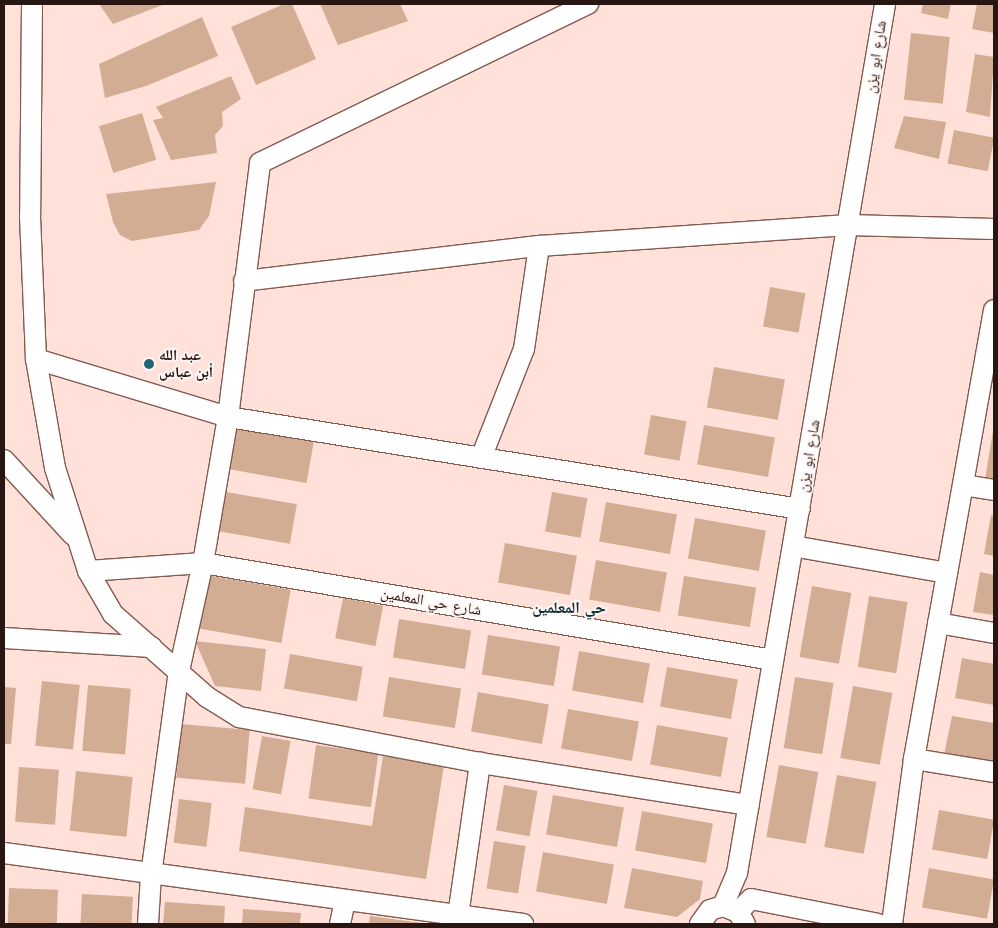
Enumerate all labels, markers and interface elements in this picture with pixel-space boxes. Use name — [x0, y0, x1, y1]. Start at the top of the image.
street label: شارع ابو يزن — [861, 19, 891, 95]
place label: عبد الله أبن عباس — [159, 346, 213, 381]
marker: عبد الله أبن عباس — [143, 358, 155, 370]
street label: شارع ابو يزن — [794, 418, 824, 494]
street label: شارع حي المعلمين — [379, 584, 483, 620]
district label: حي المعلمين — [532, 598, 606, 618]

